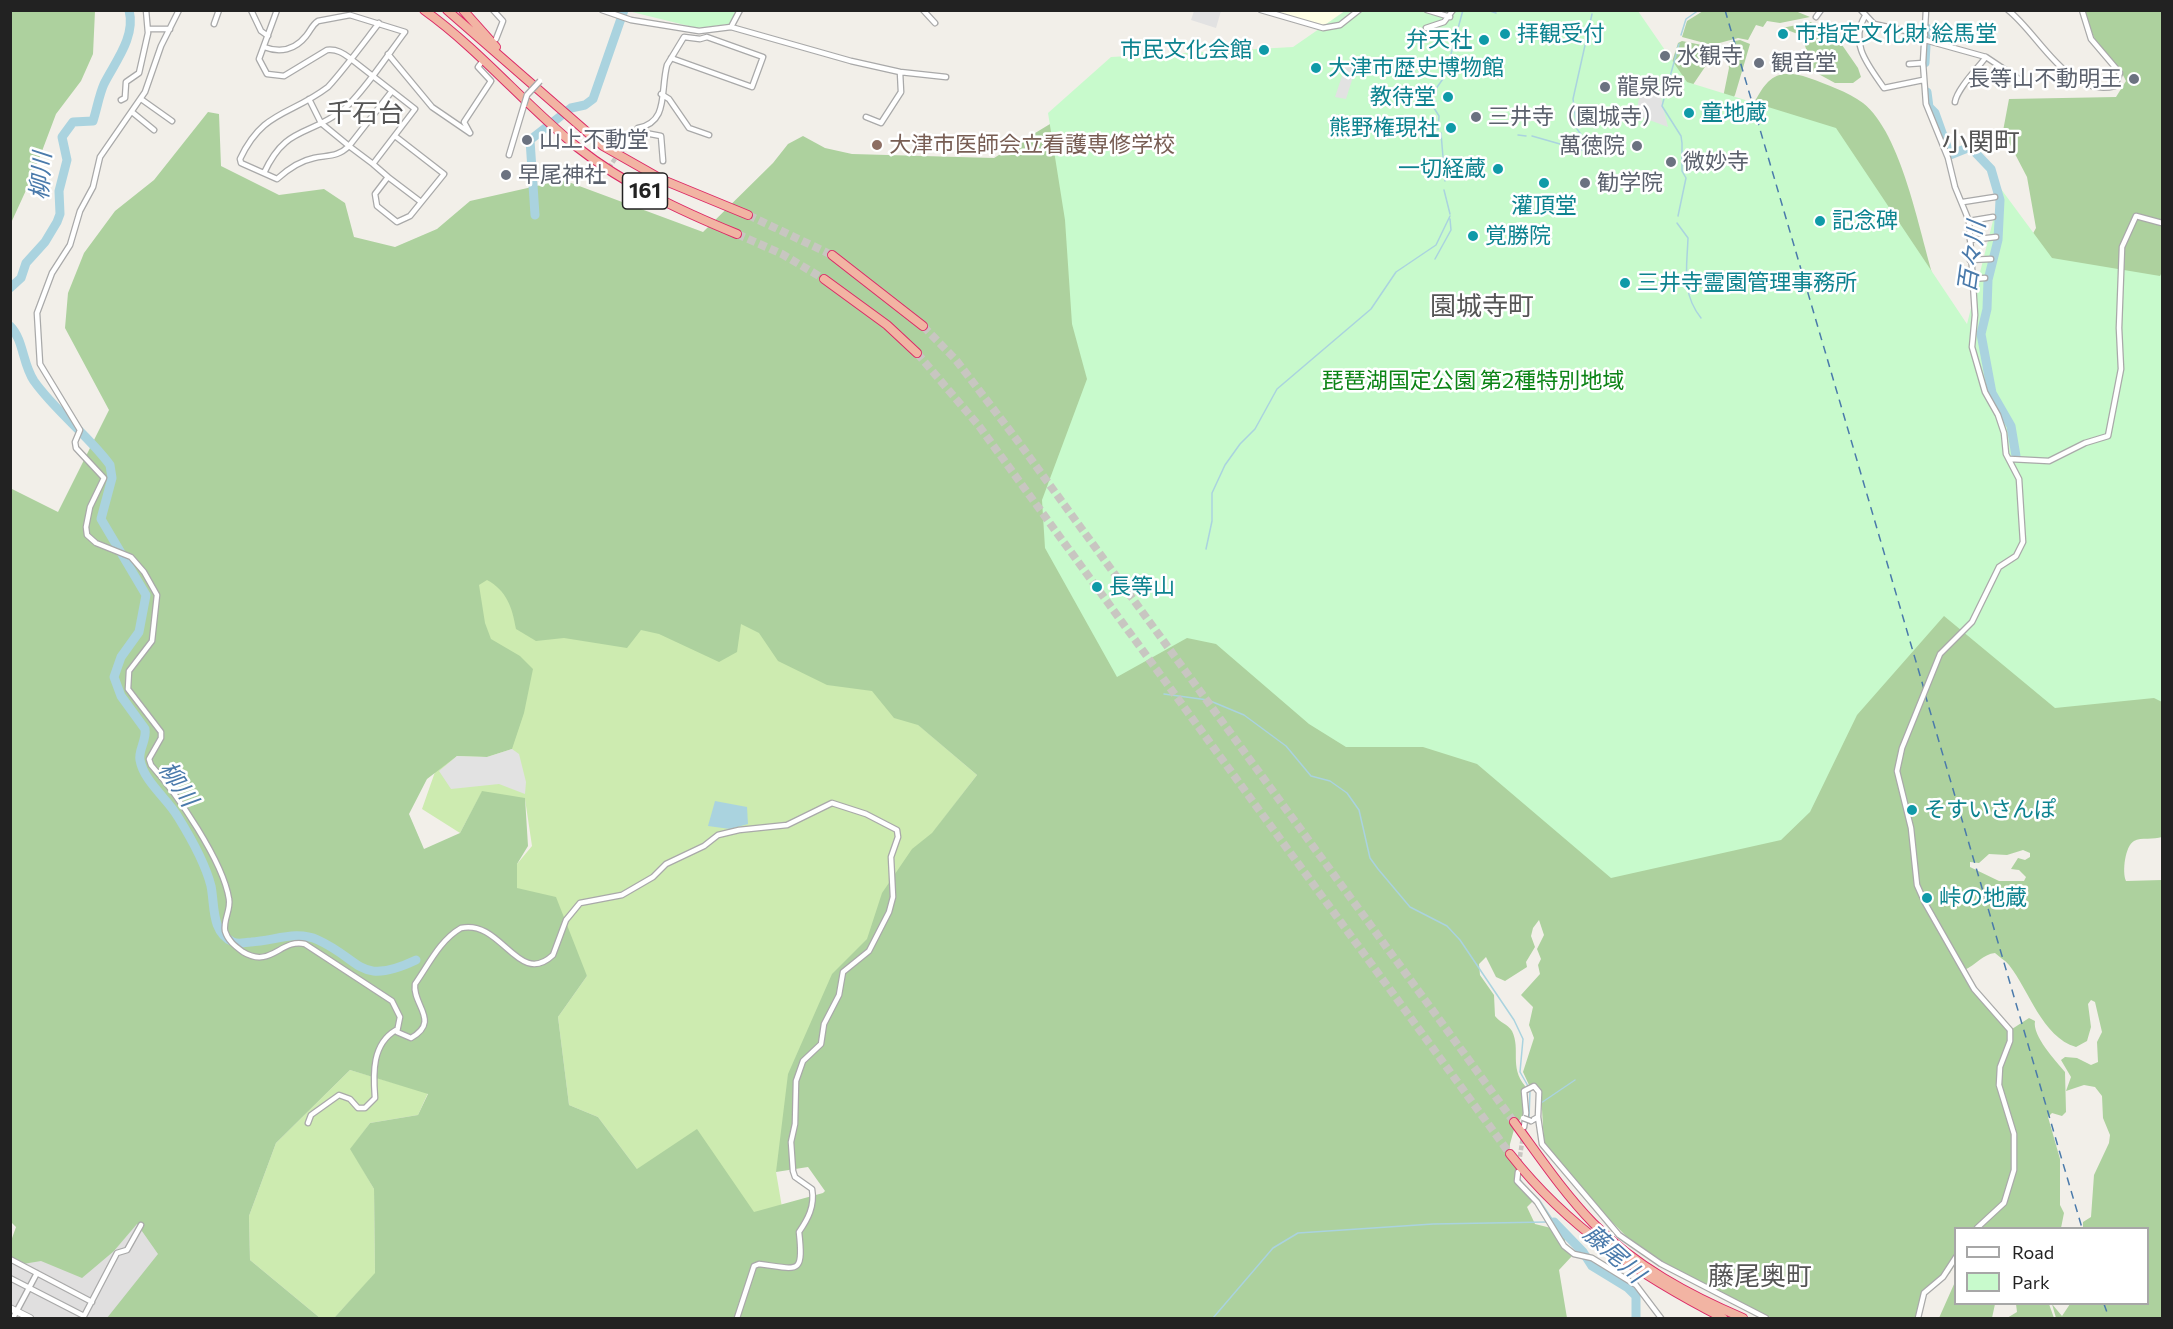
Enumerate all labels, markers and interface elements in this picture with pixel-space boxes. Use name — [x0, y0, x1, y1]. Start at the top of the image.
place label: 拝観受付 — [1517, 21, 1605, 47]
place label: 市指定文化財 絵馬堂 — [1795, 21, 1997, 47]
place label: 弁天社 — [1406, 27, 1472, 53]
marker: 拝観受付 — [1498, 27, 1512, 41]
marker: 市指定文化財 絵馬堂 — [1776, 27, 1790, 41]
marker: 弁天社 — [1477, 33, 1491, 47]
place label: 市民文化会館 — [1120, 37, 1252, 63]
marker: 市民文化会館 — [1257, 43, 1271, 57]
place label: 水観寺 — [1677, 43, 1743, 69]
marker: 水観寺 — [1658, 49, 1672, 63]
place label: 観音堂 — [1771, 50, 1837, 76]
place label: 大津市歴史博物館 — [1328, 55, 1504, 81]
marker: 観音堂 — [1752, 56, 1766, 70]
marker: 大津市歴史博物館 — [1309, 61, 1323, 75]
place label: 長等山不動明王 — [1968, 66, 2122, 92]
marker: 長等山不動明王 — [2127, 72, 2141, 86]
place label: 龍泉院 — [1617, 74, 1683, 100]
marker: 龍泉院 — [1598, 80, 1612, 94]
place label: 教待堂 — [1370, 84, 1436, 110]
marker: 教待堂 — [1441, 90, 1455, 104]
district label: 千石台 — [326, 97, 404, 129]
place label: 童地蔵 — [1701, 100, 1767, 126]
place label: 三井寺（園城寺） — [1488, 104, 1664, 130]
marker: 童地蔵 — [1682, 106, 1696, 120]
marker: 三井寺（園城寺） — [1469, 110, 1483, 124]
place label: 熊野権現社 — [1329, 115, 1439, 141]
marker: 熊野権現社 — [1444, 121, 1458, 135]
district label: 小関町 — [1942, 126, 2020, 158]
place label: 山上不動堂 — [539, 127, 649, 153]
place label: 大津市医師会立看護専修学校 — [889, 132, 1175, 158]
marker: 山上不動堂 — [520, 133, 534, 147]
place label: 萬徳院 — [1559, 133, 1625, 159]
marker: 大津市医師会立看護専修学校 — [870, 138, 884, 152]
marker: 萬徳院 — [1630, 139, 1644, 153]
place label: 微妙寺 — [1683, 149, 1749, 175]
water label: 柳川 — [25, 151, 57, 201]
marker: 微妙寺 — [1664, 155, 1678, 169]
place label: 一切経蔵 — [1398, 156, 1486, 182]
place label: 早尾神社 — [518, 162, 606, 188]
marker: 一切経蔵 — [1491, 162, 1505, 176]
marker: 早尾神社 — [499, 168, 513, 182]
place label: 勧学院 — [1597, 170, 1663, 196]
road number: 161 — [622, 173, 668, 209]
marker: 灌頂堂 — [1537, 176, 1551, 190]
marker: 勧学院 — [1578, 176, 1592, 190]
place label: 灌頂堂 — [1511, 193, 1577, 219]
place label: 記念碑 — [1832, 208, 1898, 234]
marker: 記念碑 — [1813, 214, 1827, 228]
water label: 百々川 — [1953, 219, 1991, 295]
place label: 覚勝院 — [1485, 223, 1551, 249]
marker: 覚勝院 — [1466, 229, 1480, 243]
place label: 三井寺霊園管理事務所 — [1637, 270, 1857, 296]
marker: 三井寺霊園管理事務所 — [1618, 276, 1632, 290]
district label: 園城寺町 — [1430, 290, 1534, 322]
park label: 琵琶湖国定公園 第2種特別地域 — [1322, 368, 1624, 394]
place label: 長等山 — [1109, 574, 1175, 600]
marker: 長等山 — [1090, 580, 1104, 594]
water label: 柳川 — [153, 756, 203, 812]
place label: そすいさんぽ — [1924, 797, 2056, 823]
marker: そすいさんぽ — [1905, 803, 1919, 817]
place label: 峠の地蔵 — [1939, 885, 2027, 911]
marker: 峠の地蔵 — [1920, 891, 1934, 905]
water label: 藤尾川 — [1578, 1219, 1650, 1289]
legend — [1954, 1227, 2149, 1305]
text: Road — [2012, 1241, 2054, 1263]
district label: 藤尾奥町 — [1708, 1260, 1812, 1292]
text: Park — [2012, 1271, 2050, 1293]

